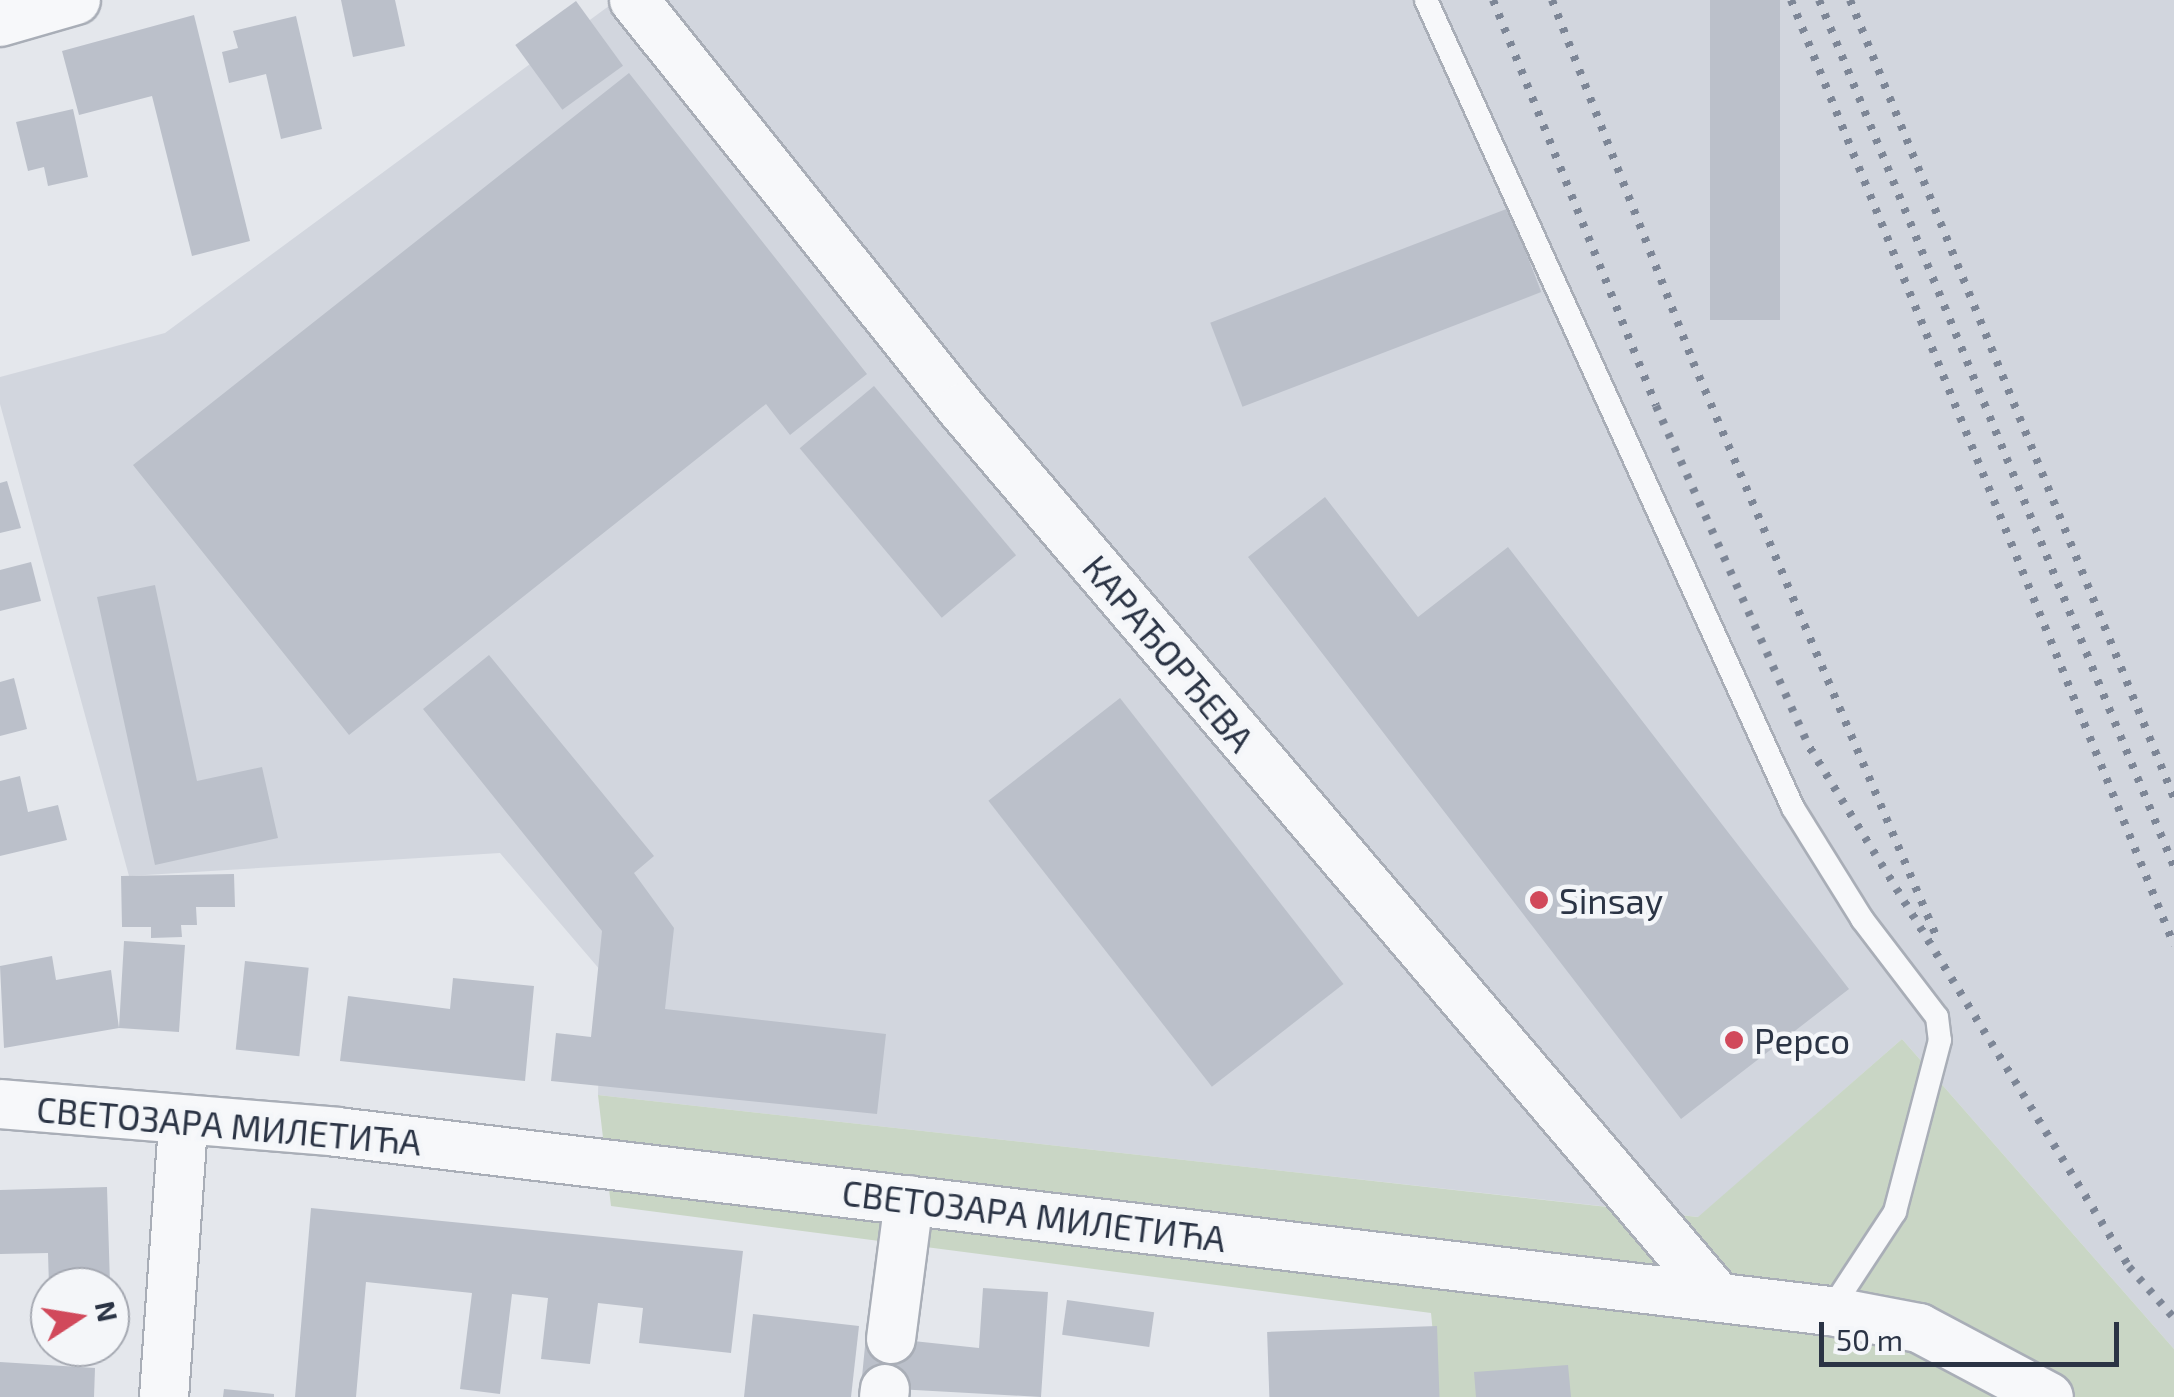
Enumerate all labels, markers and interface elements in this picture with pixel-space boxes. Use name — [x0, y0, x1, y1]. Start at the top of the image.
street label: КАРАЂОРЂЕВА — [1075, 546, 1263, 760]
place label: Sinsay — [1559, 879, 1663, 921]
marker: Sinsay — [1528, 889, 1550, 911]
place label: Pepco — [1754, 1019, 1850, 1061]
marker: Pepco — [1723, 1029, 1745, 1051]
street label: СВЕТОЗАРА МИЛЕТИЋА — [35, 1087, 423, 1163]
street label: СВЕТОЗАРА МИЛЕТИЋА — [840, 1171, 1228, 1259]
north arrow — [30, 1267, 130, 1367]
text: N — [89, 1298, 126, 1325]
scale bar — [1824, 1302, 2124, 1364]
text: 50 m — [1836, 1321, 1903, 1357]

